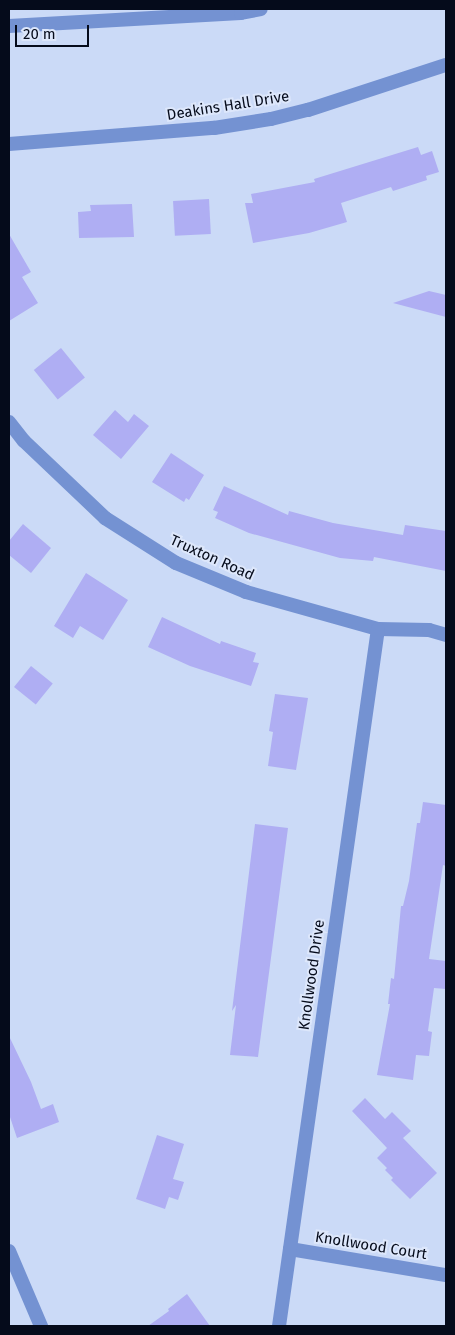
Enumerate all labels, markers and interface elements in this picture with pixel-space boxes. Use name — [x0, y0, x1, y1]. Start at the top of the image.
scale bar — [18, 15, 91, 47]
text: 20 m — [23, 25, 56, 43]
street label: Deakins Hall Drive — [166, 87, 290, 125]
street label: Truxton Road — [167, 531, 257, 585]
street label: Knollwood Drive — [295, 919, 329, 1031]
street label: Knollwood Court — [314, 1228, 428, 1264]

